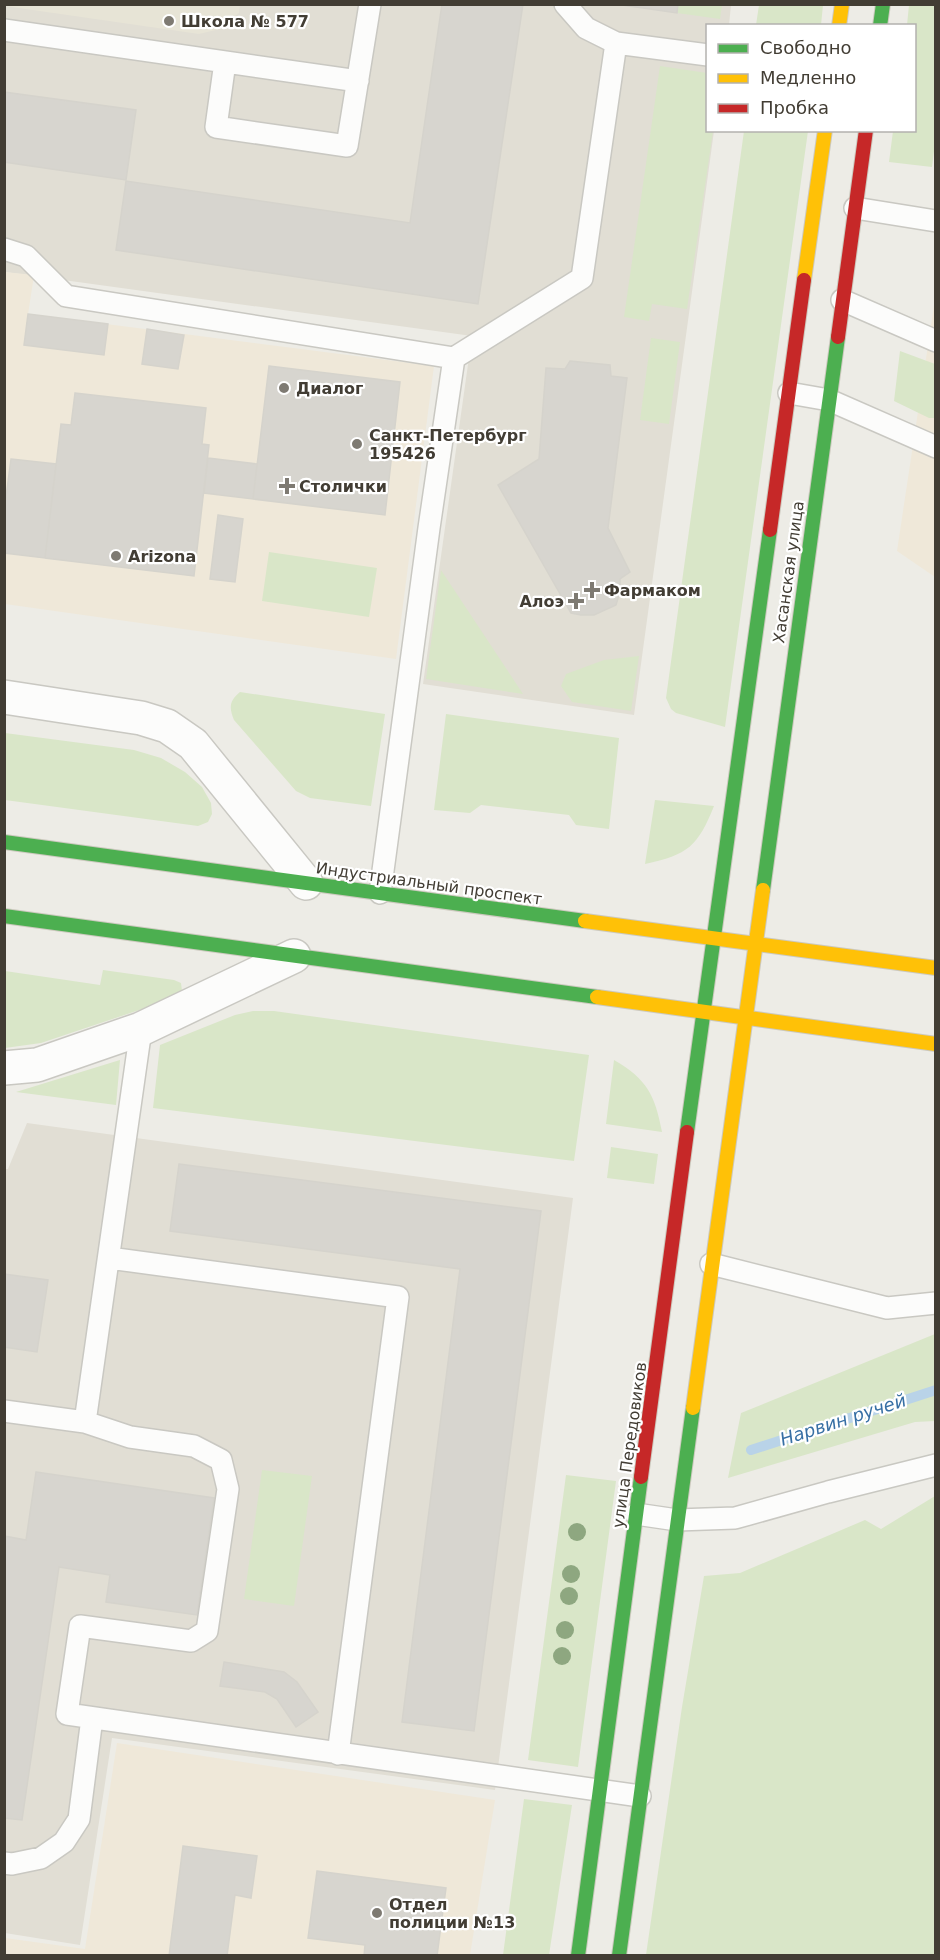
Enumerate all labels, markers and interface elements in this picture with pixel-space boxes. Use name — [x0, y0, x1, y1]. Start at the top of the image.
place label: Школа № 577 — [181, 12, 309, 31]
marker: Школа № 577 — [162, 14, 176, 28]
legend — [706, 24, 916, 132]
text: Свободно — [760, 37, 852, 58]
text: Медленно — [760, 67, 856, 88]
text: Пробка — [760, 97, 829, 118]
place label: Диалог — [296, 379, 363, 398]
marker: Диалог — [277, 381, 291, 395]
place label: Санкт-Петербург 195426 — [369, 426, 527, 463]
marker: Санкт-Петербург 195426 — [350, 437, 364, 451]
place label: Столички — [299, 477, 387, 496]
marker: Столички — [280, 479, 294, 493]
street label: Хасанская улица — [769, 500, 808, 644]
place label: Arizona — [128, 547, 196, 566]
marker: Arizona — [109, 549, 123, 563]
place label: Фармаком — [604, 581, 701, 600]
marker: Фармаком — [585, 583, 599, 597]
place label: Алоэ — [519, 592, 564, 611]
marker: Алоэ — [569, 594, 583, 608]
street label: Индустриальный проспект — [315, 858, 543, 909]
street label: улица Передовиков — [608, 1361, 651, 1529]
water label: Нарвин ручей — [777, 1389, 909, 1450]
place label: Отдел полиции №13 — [389, 1895, 515, 1932]
marker: Отдел полиции №13 — [370, 1906, 384, 1920]

